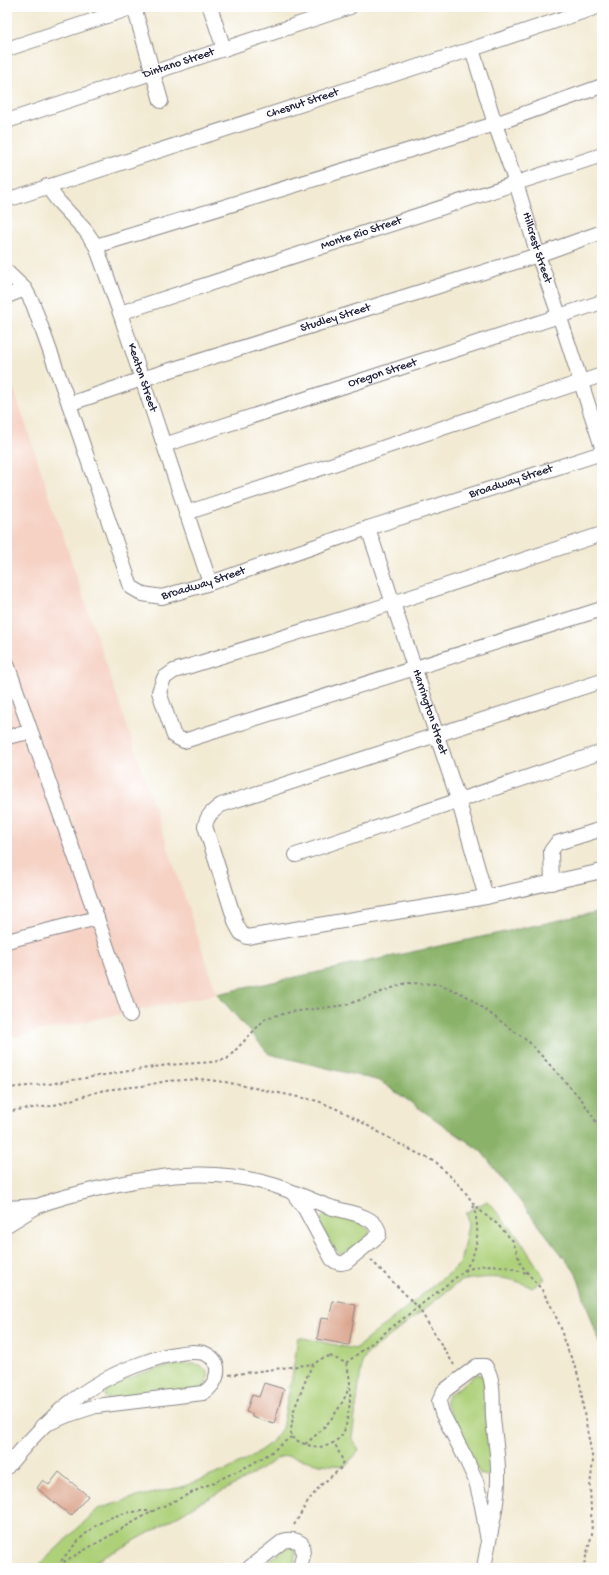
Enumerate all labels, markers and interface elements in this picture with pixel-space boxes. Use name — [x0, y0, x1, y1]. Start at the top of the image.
street label: Dintano Street — [140, 45, 217, 83]
street label: Chesnut Street — [265, 85, 342, 122]
street label: Hillcrest Street — [518, 211, 555, 286]
street label: Monte Rio Street — [319, 214, 405, 254]
street label: Studley Street — [299, 301, 373, 336]
street label: Keaton Street — [124, 342, 160, 415]
street label: Oregon Street — [347, 356, 420, 391]
street label: Broadway Street — [467, 462, 556, 502]
street label: Broadway Street — [159, 564, 248, 604]
street label: Harrington Street — [408, 668, 450, 758]

